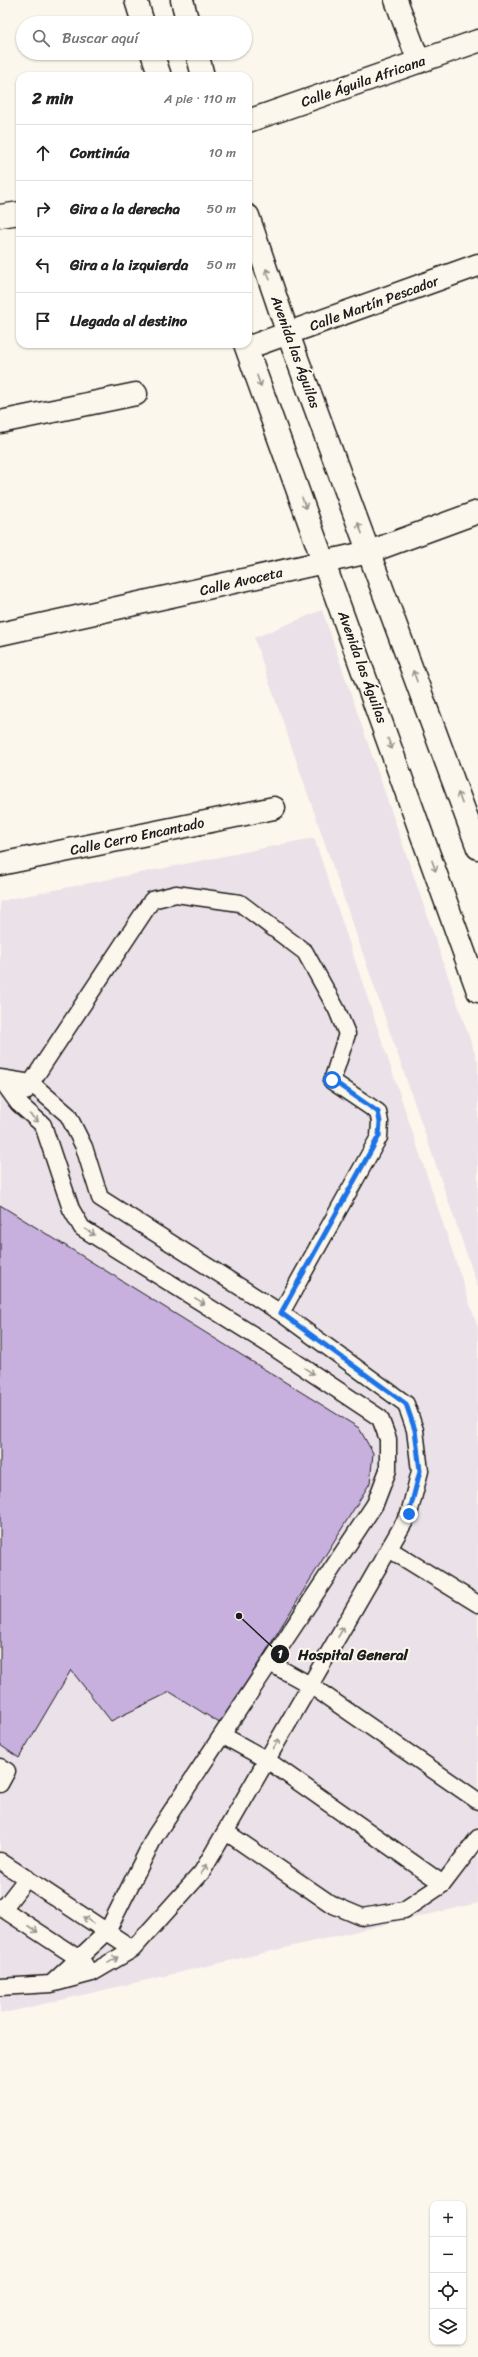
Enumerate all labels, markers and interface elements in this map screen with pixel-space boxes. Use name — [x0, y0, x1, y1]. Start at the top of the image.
search box — [16, 16, 252, 60]
text: Buscar aquí — [62, 25, 139, 51]
icon: search — [30, 27, 52, 49]
street label: Calle Águila Africana — [297, 48, 430, 115]
text: 2 min — [32, 83, 73, 113]
text: A pie · 110 m — [164, 87, 236, 110]
text: Continúa — [70, 140, 129, 166]
text: 10 m — [209, 141, 236, 164]
icon: ahead — [32, 142, 54, 164]
text: Gira a la derecha — [70, 196, 180, 222]
text: 50 m — [206, 197, 236, 220]
icon: right — [32, 198, 54, 220]
text: Gira a la izquierda — [70, 252, 188, 278]
text: 50 m — [206, 253, 236, 276]
icon: left — [32, 254, 54, 276]
one-way arrow — [264, 268, 271, 281]
street label: Calle Martín Pescador — [306, 268, 444, 338]
street label: Avenida las Águilas — [263, 291, 328, 413]
text: Llegada al destino — [70, 308, 187, 334]
icon: arrive — [32, 310, 54, 332]
one-way arrow — [255, 374, 263, 386]
one-way arrow — [300, 496, 308, 508]
one-way arrow — [356, 522, 364, 534]
street label: Calle Avoceta — [197, 560, 286, 603]
street label: Avenida las Águilas — [330, 606, 395, 728]
one-way arrow — [411, 670, 418, 683]
one-way arrow — [387, 737, 394, 750]
one-way arrow — [455, 793, 463, 805]
street label: Calle Cerro Encantado — [68, 810, 207, 863]
one-way arrow — [430, 860, 438, 872]
route start — [323, 1071, 341, 1089]
one-way arrow — [29, 1113, 39, 1122]
one-way arrow — [84, 1228, 95, 1236]
one-way arrow — [194, 1297, 205, 1305]
one-way arrow — [304, 1367, 315, 1375]
route end — [400, 1505, 418, 1523]
one-way arrow — [338, 1626, 346, 1638]
callout: Hospital General — [270, 1641, 416, 1668]
text: Hospital General — [297, 1642, 409, 1668]
text: 1 — [277, 1643, 283, 1665]
one-way arrow — [273, 1738, 281, 1750]
one-way arrow — [200, 1864, 208, 1875]
one-way arrow — [83, 1915, 94, 1924]
one-way arrow — [27, 1925, 39, 1933]
one-way arrow — [107, 1956, 119, 1964]
map controls — [430, 2201, 466, 2345]
button: + — [430, 2201, 466, 2237]
button: − — [430, 2237, 466, 2273]
button: locate — [430, 2273, 466, 2309]
button: layers — [430, 2309, 466, 2345]

